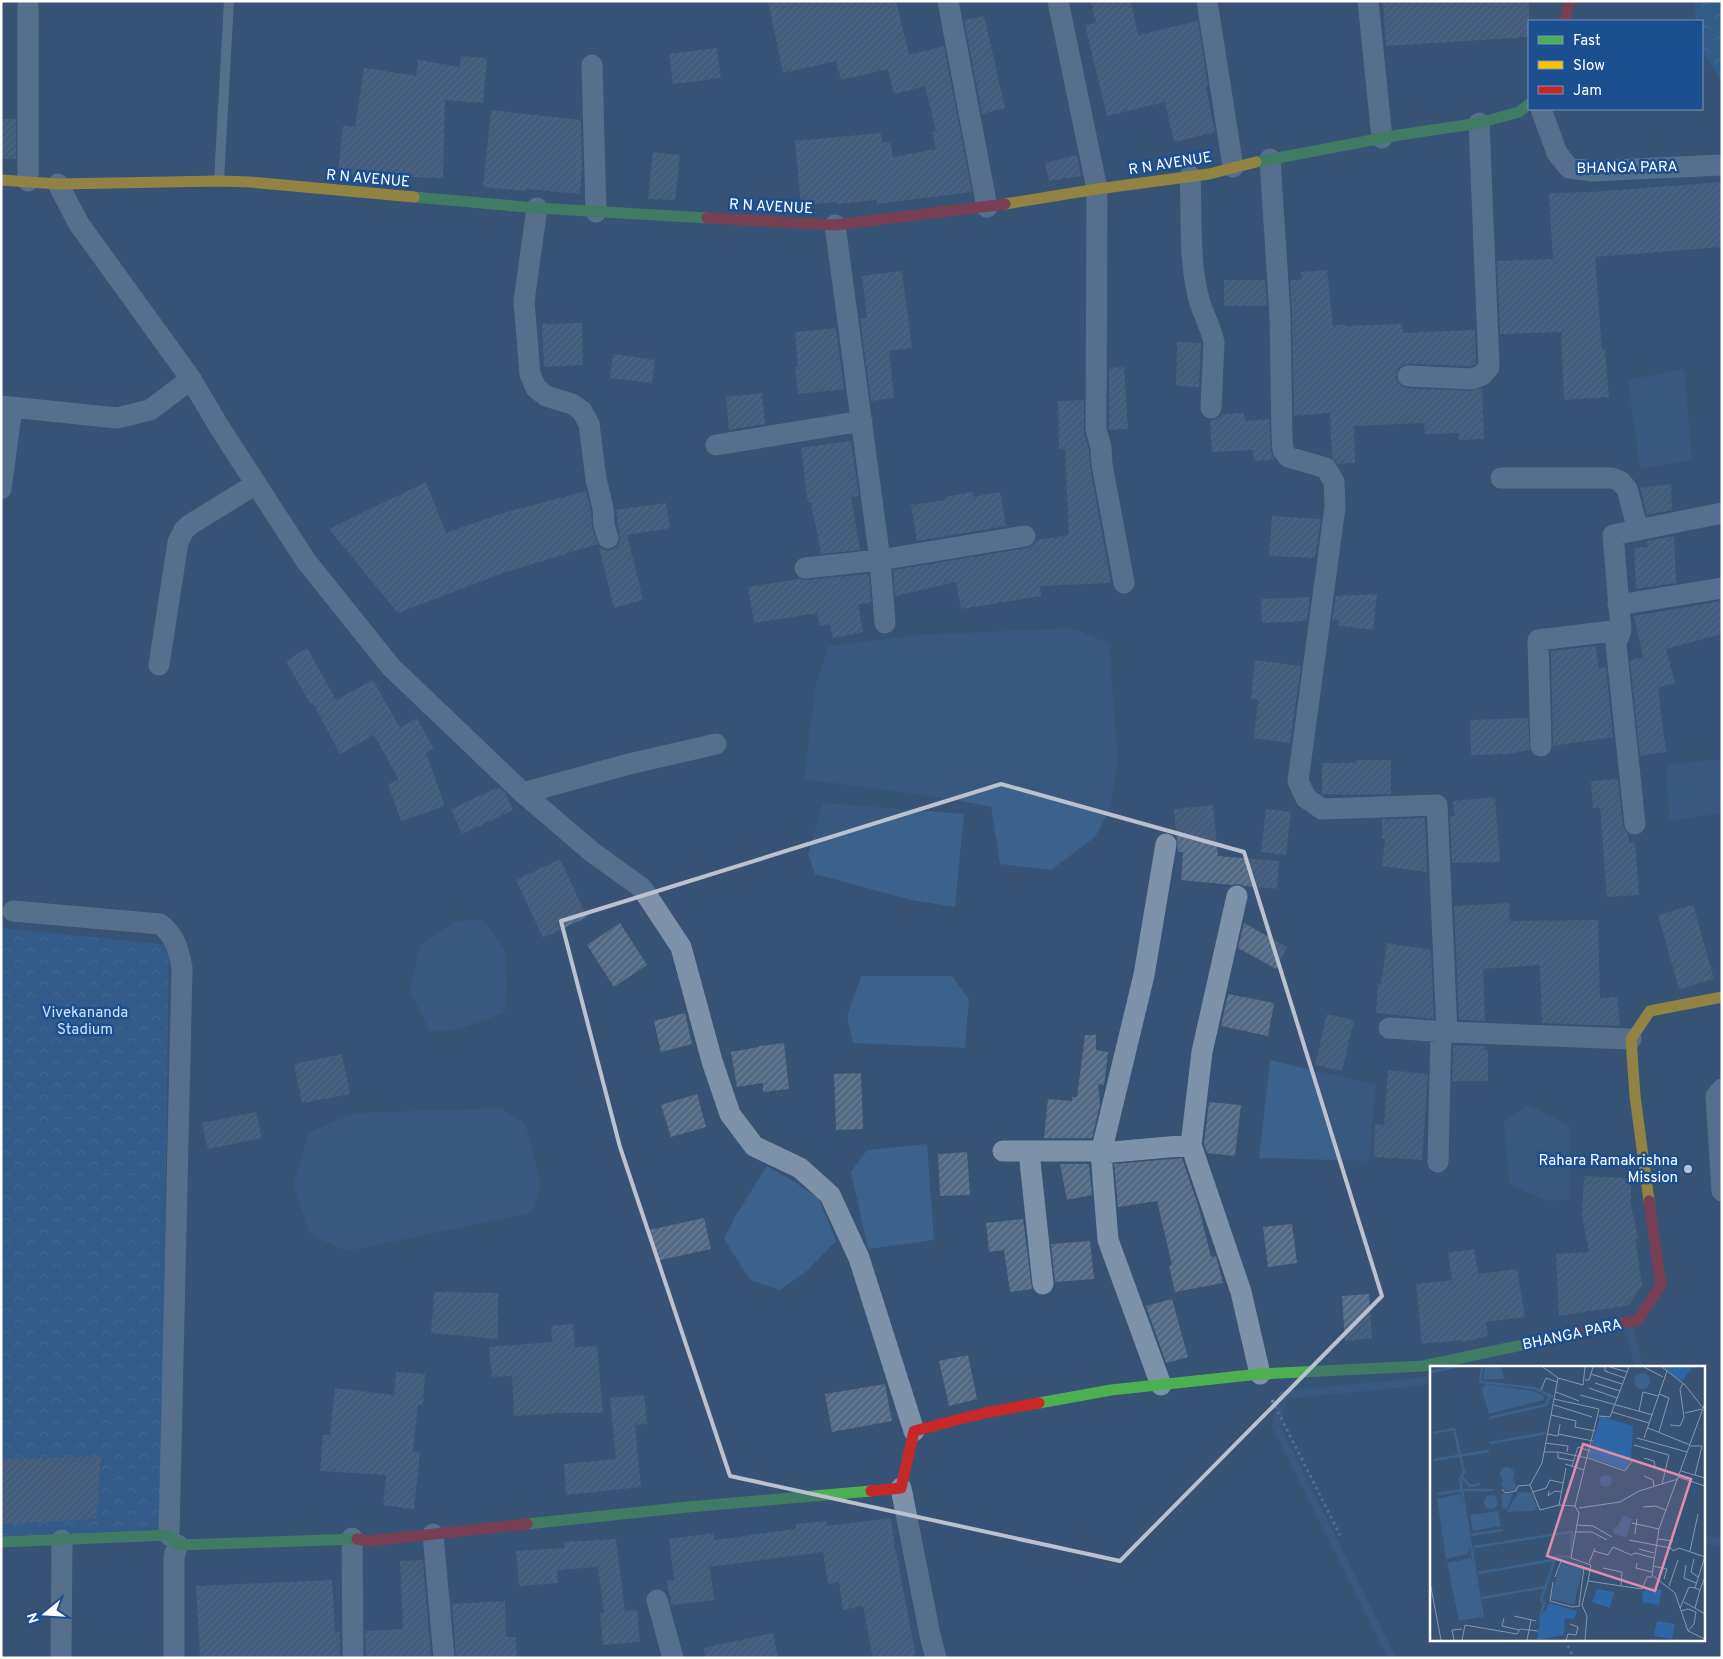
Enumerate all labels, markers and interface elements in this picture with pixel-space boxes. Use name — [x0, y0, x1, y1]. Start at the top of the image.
legend — [1528, 20, 1703, 110]
text: Fast — [1573, 32, 1601, 51]
text: Slow — [1573, 57, 1605, 76]
text: Jam — [1573, 82, 1602, 101]
street label: R N AVENUE — [1127, 149, 1213, 180]
street label: BHANGA PARA — [1576, 158, 1678, 179]
street label: R N AVENUE — [325, 166, 411, 193]
street label: R N AVENUE — [728, 196, 813, 219]
park label: Vivekananda Stadium — [42, 1004, 128, 1040]
place label: Rahara Ramakrishna Mission — [1538, 1152, 1678, 1188]
marker: Rahara Ramakrishna Mission — [1682, 1163, 1694, 1175]
street label: BHANGA PARA — [1521, 1316, 1624, 1355]
inset map — [1430, 1366, 1706, 1642]
north arrow — [20, 1589, 70, 1639]
text: N — [24, 1610, 44, 1625]

